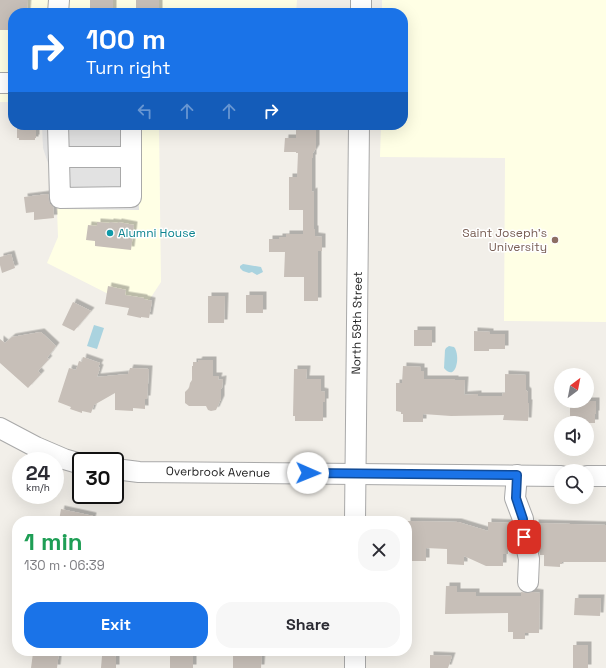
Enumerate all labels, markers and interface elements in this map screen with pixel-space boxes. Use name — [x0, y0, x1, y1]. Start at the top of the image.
text: 100 m — [86, 21, 166, 57]
icon: right — [20, 24, 72, 76]
text: Turn right — [86, 56, 170, 79]
icon: left — [134, 100, 156, 122]
icon: ahead — [176, 100, 198, 122]
icon: ahead — [218, 100, 240, 122]
icon: right — [260, 100, 282, 122]
place label: Alumni House — [118, 225, 196, 241]
place label: Saint Joseph's University — [462, 225, 547, 255]
marker: Alumni House — [105, 228, 115, 238]
marker: Saint Joseph's University — [550, 235, 560, 245]
street label: North 59th Street — [348, 271, 366, 375]
north arrow — [554, 368, 594, 408]
map controls — [554, 368, 594, 504]
button: sound — [554, 416, 594, 456]
speed limit sign: 30 — [72, 452, 124, 504]
position arrow — [287, 452, 329, 494]
text: 24 — [26, 460, 50, 486]
street label: Overbrook Avenue — [166, 463, 270, 481]
button: search — [554, 464, 594, 504]
text: km/h — [26, 481, 50, 494]
pin — [507, 520, 541, 554]
text: 1 min — [24, 526, 83, 557]
icon: arrive — [513, 526, 535, 548]
button: close — [358, 529, 400, 571]
text: 130 m · 06:39 — [24, 557, 105, 574]
button: Exit — [24, 602, 208, 648]
button: Share — [216, 602, 400, 648]

